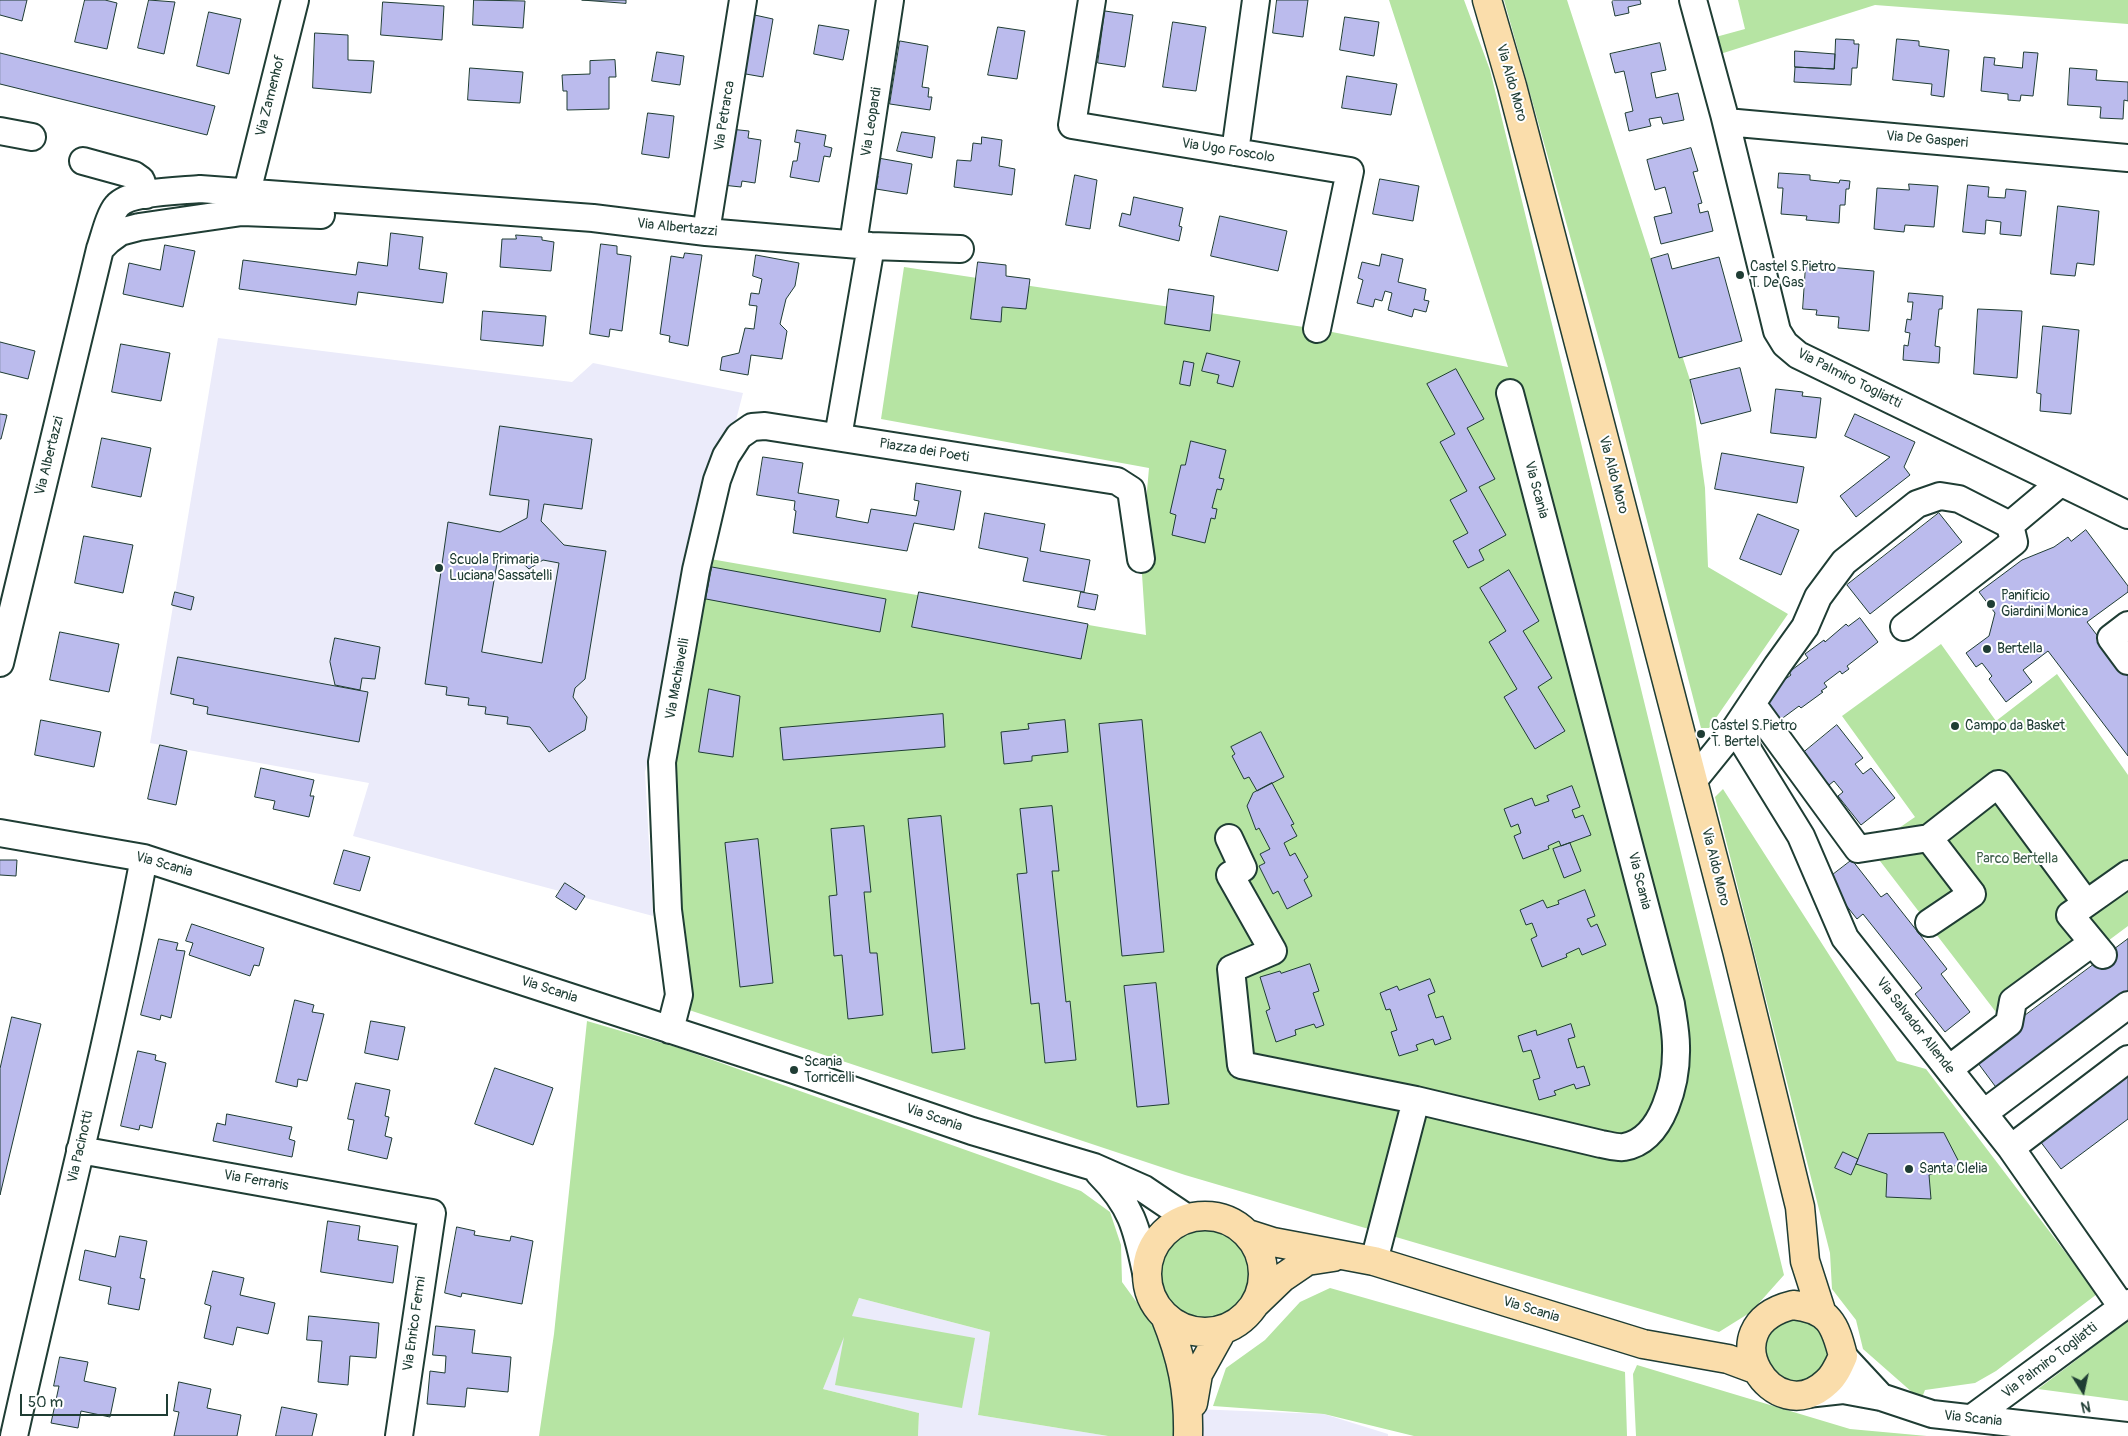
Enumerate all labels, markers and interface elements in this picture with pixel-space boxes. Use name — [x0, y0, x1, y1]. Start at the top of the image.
street label: Via Aldo Moro — [1492, 42, 1530, 124]
street label: Via Zamenhof — [253, 54, 289, 138]
street label: Via Petrarca — [711, 80, 739, 152]
street label: Via Leopardi — [858, 86, 886, 158]
street label: Via De Gasperi — [1885, 128, 1969, 152]
street label: Via Ugo Foscolo — [1180, 135, 1276, 167]
street label: Via Albertazzi — [636, 215, 718, 241]
place label: Castel S.Pietro T. De Gas — [1750, 259, 1836, 292]
marker: Castel S.Pietro T. De Gas — [1734, 269, 1746, 281]
street label: Via Palmiro Togliatti — [1794, 345, 1904, 413]
street label: Via Albertazzi — [32, 415, 68, 497]
street label: Via Aldo Moro — [1595, 434, 1631, 516]
street label: Piazza dei Poeti — [878, 436, 970, 466]
street label: Via Scania — [1520, 459, 1552, 521]
place label: Scuola Primaria Luciana Sassatelli — [449, 552, 552, 584]
marker: Scuola Primaria Luciana Sassatelli — [433, 562, 445, 574]
place label: Panificio Giardini Monica — [2001, 588, 2088, 620]
marker: Panificio Giardini Monica — [1985, 598, 1997, 610]
street label: Via Machiavelli — [663, 637, 693, 721]
place label: Bertella — [1997, 641, 2043, 657]
marker: Bertella — [1981, 643, 1993, 655]
place label: Castel S.Pietro T. Bertel — [1711, 718, 1797, 750]
place label: Campo da Basket — [1965, 718, 2065, 734]
marker: Campo da Basket — [1949, 720, 1961, 732]
marker: Castel S.Pietro T. Bertel — [1695, 728, 1707, 740]
street label: Via Aldo Moro — [1697, 826, 1733, 908]
street label: Via Scania — [133, 849, 195, 881]
street label: Via Scania — [1624, 850, 1654, 912]
park label: Parco Bertella — [1976, 851, 2058, 867]
street label: Via Scania — [518, 973, 580, 1007]
street label: Via Salvador Allende — [1872, 975, 1958, 1077]
place label: Scania Torricelli — [804, 1054, 854, 1086]
marker: Scania Torricelli — [788, 1064, 800, 1076]
street label: Via Scania — [904, 1100, 964, 1136]
street label: Via Pacinotti — [65, 1110, 97, 1184]
place label: Santa Clelia — [1919, 1161, 1987, 1177]
marker: Santa Clelia — [1903, 1163, 1915, 1175]
street label: Via Ferraris — [222, 1167, 290, 1195]
street label: Via Enrico Fermi — [400, 1275, 430, 1373]
street label: Via Scania — [1500, 1293, 1562, 1327]
street label: Via Palmiro Togliatti — [1999, 1320, 2101, 1402]
north arrow — [2058, 1366, 2108, 1416]
scale bar — [22, 1384, 170, 1416]
text: 50 m — [28, 1393, 63, 1412]
text: N — [2080, 1397, 2092, 1415]
street label: Via Scania — [1943, 1408, 2003, 1430]

